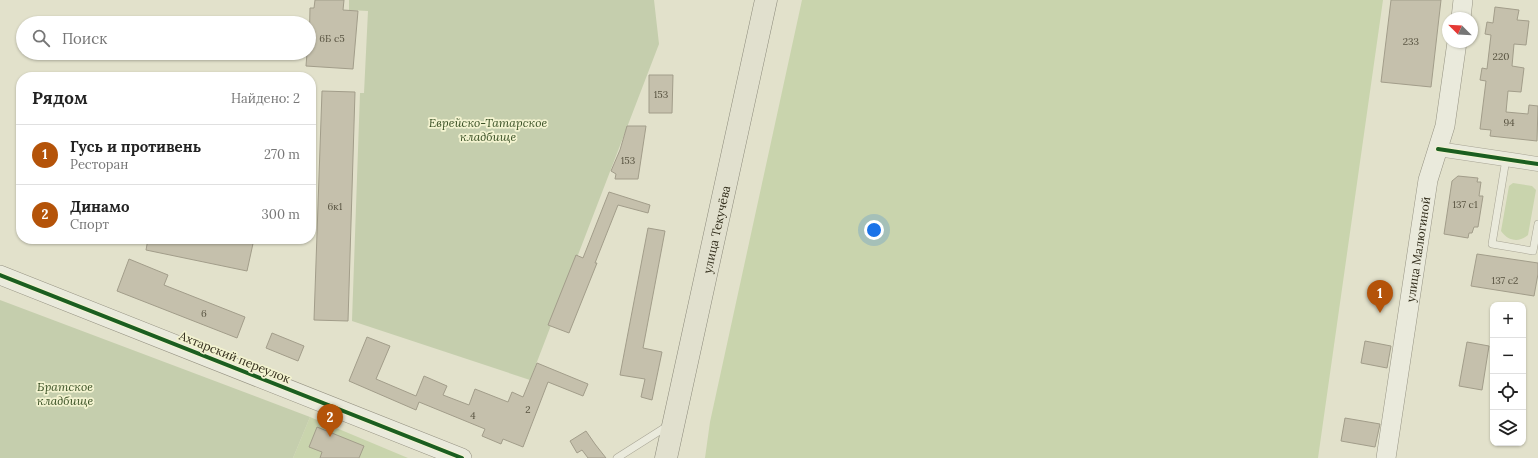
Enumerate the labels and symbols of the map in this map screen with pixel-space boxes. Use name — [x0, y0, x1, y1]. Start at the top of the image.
north arrow — [1442, 12, 1478, 48]
house number: 6Б с5 — [319, 32, 345, 45]
house number: 233 — [1403, 35, 1420, 48]
house number: 220 — [1493, 50, 1509, 63]
house number: 153 — [654, 88, 669, 101]
park label: Еврейско-Татарское кладбище — [429, 115, 547, 144]
house number: 94 — [1503, 116, 1515, 129]
house number: 153 — [621, 154, 636, 167]
street label: улица Текучёва — [699, 184, 733, 275]
street label: улица Малюгиной — [1402, 196, 1433, 303]
house number: 137 с1 — [1452, 198, 1478, 211]
house number: 6к1 — [328, 200, 343, 213]
your location — [864, 220, 884, 240]
house number: 137 с2 — [1492, 274, 1518, 287]
pin: 1 — [1367, 280, 1393, 313]
house number: 6 — [201, 307, 207, 320]
street label: Ахтарский переулок — [176, 327, 293, 386]
park label: Братское кладбище — [37, 379, 93, 408]
house number: 2 — [525, 403, 531, 416]
pin: 2 — [317, 404, 343, 437]
house number: 4 — [470, 409, 476, 422]

